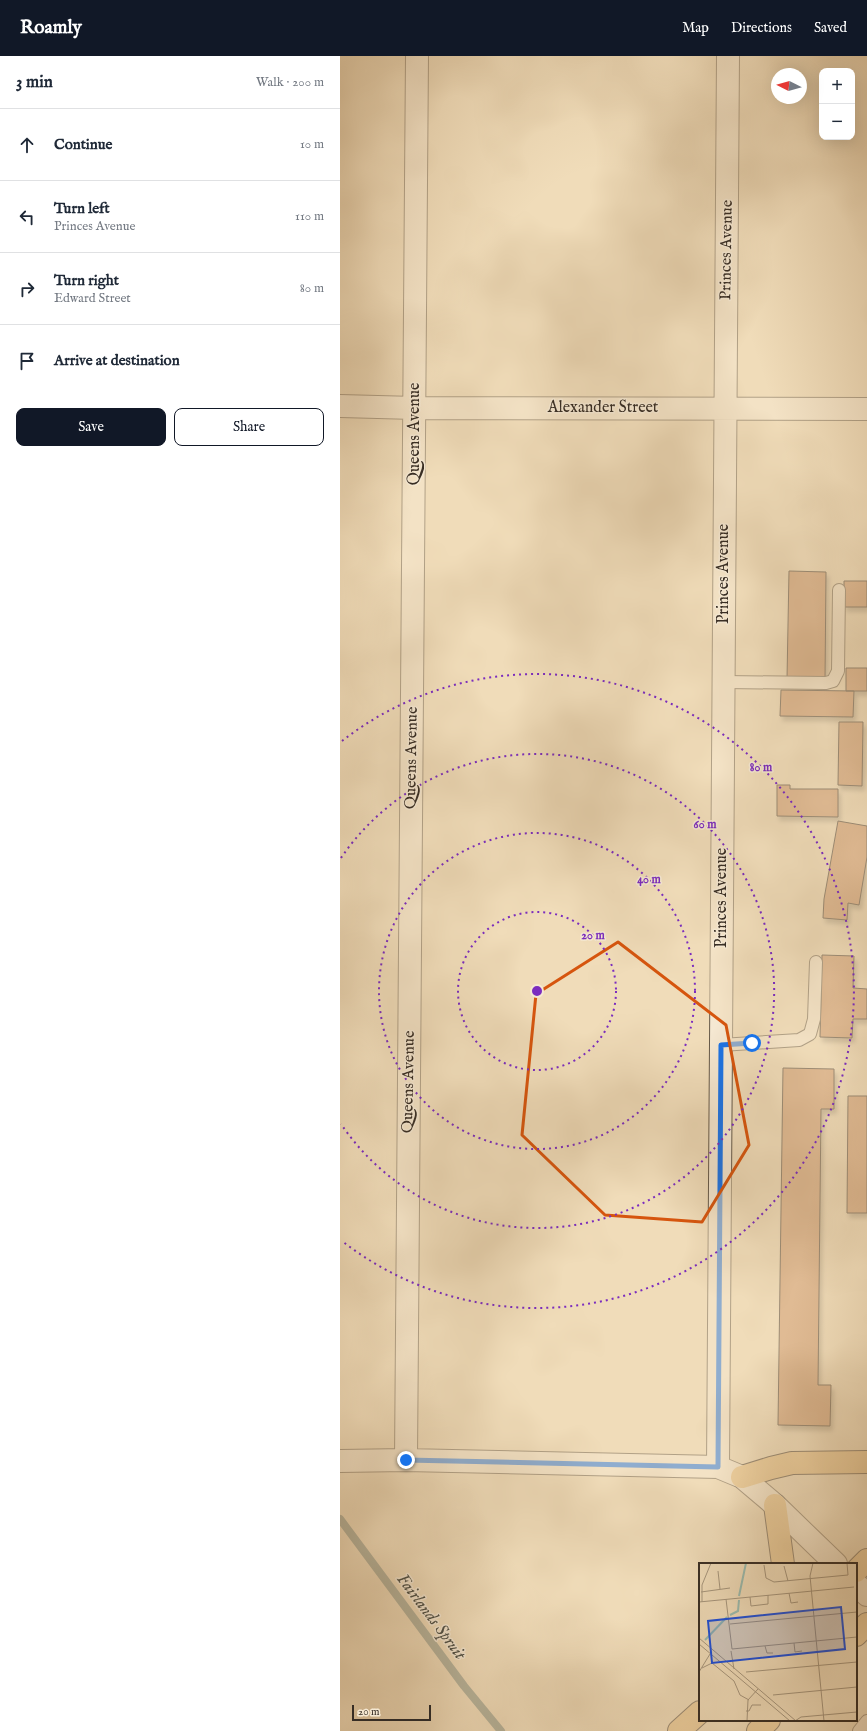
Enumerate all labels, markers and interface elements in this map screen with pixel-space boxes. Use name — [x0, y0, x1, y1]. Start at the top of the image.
text: Roamly — [20, 16, 82, 40]
text: Map — [682, 19, 709, 37]
text: Directions — [731, 19, 792, 37]
text: Saved — [814, 19, 847, 37]
north arrow — [771, 68, 807, 104]
map controls — [819, 68, 855, 140]
button: + — [819, 68, 855, 104]
text: 3 min — [16, 72, 53, 93]
text: Walk · 200 m — [256, 74, 324, 91]
button: − — [819, 104, 855, 140]
icon: ahead — [16, 134, 38, 156]
text: Continue — [54, 135, 112, 154]
text: 10 m — [300, 136, 324, 153]
text: Turn left — [54, 199, 110, 218]
street label: Princes Avenue — [716, 200, 738, 300]
icon: left — [16, 206, 38, 228]
text: 110 m — [295, 208, 324, 225]
text: Princes Avenue — [54, 218, 135, 235]
text: Turn right — [54, 271, 119, 290]
icon: right — [16, 278, 38, 300]
text: 80 m — [300, 280, 324, 297]
text: Edward Street — [54, 290, 131, 307]
icon: arrive — [16, 350, 38, 372]
text: Arrive at destination — [54, 351, 180, 370]
street label: Queens Avenue — [405, 383, 425, 485]
street label: Alexander Street — [547, 398, 659, 418]
button: Save — [16, 408, 166, 446]
button: Share — [174, 408, 324, 446]
street label: Princes Avenue — [714, 524, 734, 624]
street label: Queens Avenue — [401, 707, 423, 809]
text: 80 m — [750, 760, 773, 775]
text: 60 m — [694, 817, 717, 832]
street label: Princes Avenue — [712, 848, 732, 948]
text: 40 m — [637, 872, 662, 887]
text: 20 m — [581, 928, 605, 943]
centre of rings — [530, 984, 544, 998]
street label: Queens Avenue — [398, 1031, 420, 1133]
route start — [743, 1034, 761, 1052]
route end — [397, 1451, 415, 1469]
inset map — [699, 1563, 857, 1721]
water label: Fairlands Spruit — [392, 1570, 471, 1665]
scale bar — [352, 1703, 431, 1722]
text: 20 m — [358, 1705, 379, 1719]

